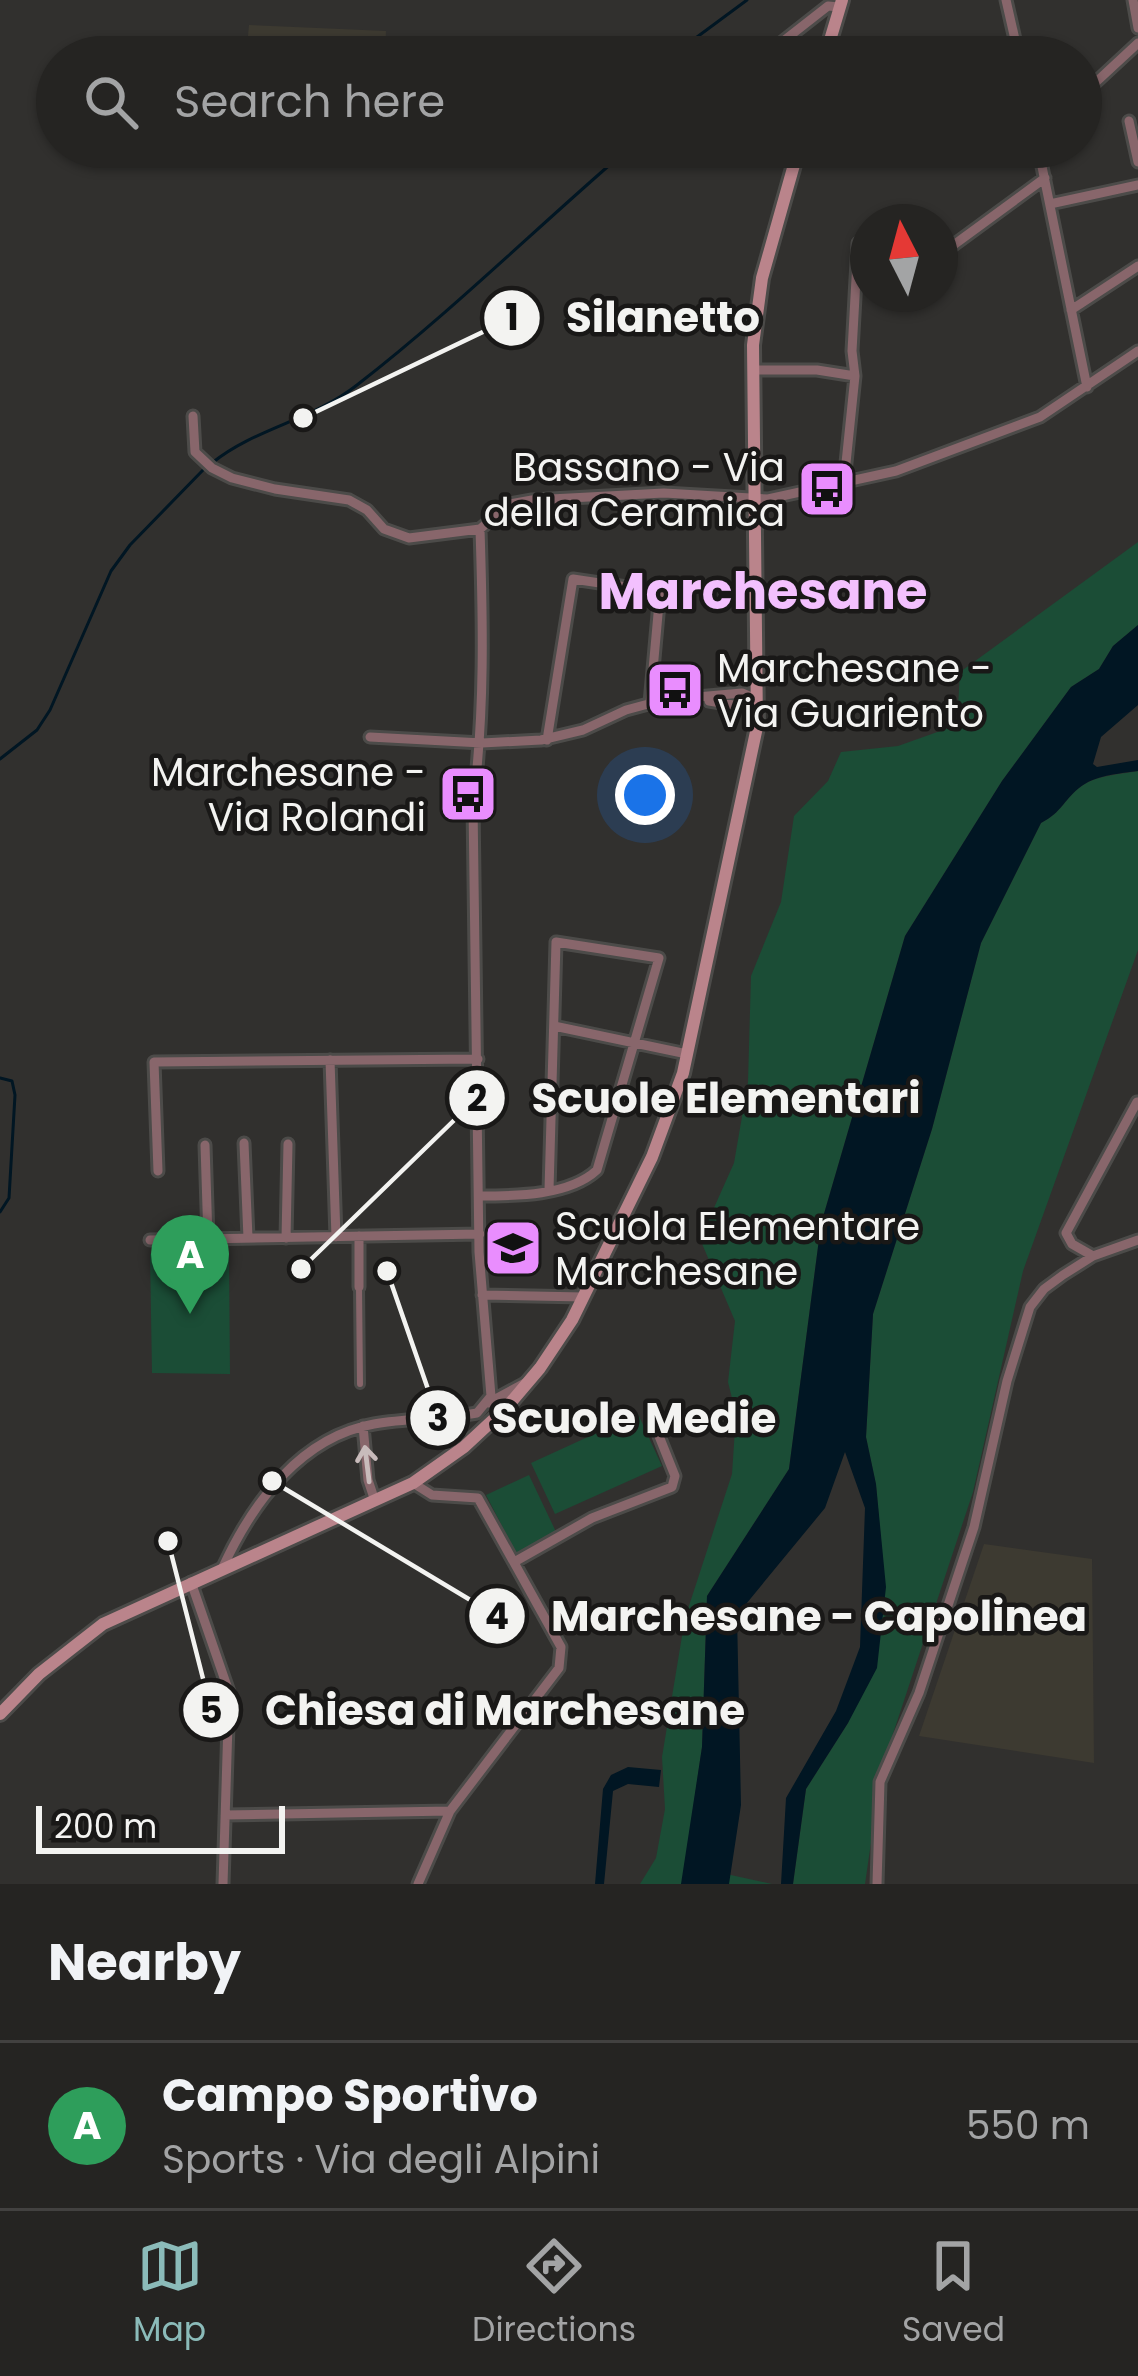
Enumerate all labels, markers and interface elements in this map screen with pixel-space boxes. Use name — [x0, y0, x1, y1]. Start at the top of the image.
search box — [36, 36, 1102, 168]
icon: search — [78, 69, 144, 135]
text: Search here — [174, 70, 445, 133]
north arrow — [850, 204, 958, 312]
callout: Silanetto — [482, 279, 784, 357]
text: Silanetto — [566, 288, 760, 347]
text: 1 — [505, 292, 519, 343]
place label: Bassano - Via della Ceramica — [483, 440, 785, 540]
bus stop icon: Bassano - Via della Ceramica — [796, 458, 858, 520]
district label: Marchesane — [599, 555, 927, 627]
place label: Marchesane - Via Guariento — [717, 641, 992, 741]
bus stop icon: Marchesane - Via Guariento — [644, 659, 706, 721]
place label: Marchesane - Via Rolandi — [151, 745, 426, 845]
bus stop icon: Marchesane - Via Rolandi — [437, 763, 499, 825]
your location — [615, 765, 675, 825]
callout: Scuole Elementari — [447, 1059, 944, 1137]
text: Scuole Elementari — [531, 1069, 921, 1128]
text: 2 — [467, 1073, 487, 1124]
place label: Scuola Elementare Marchesane — [555, 1199, 920, 1299]
pin: A — [151, 1215, 229, 1314]
school or university icon: Scuola Elementare Marchesane — [482, 1217, 544, 1279]
callout: Scuole Medie — [408, 1379, 800, 1457]
text: Scuole Medie — [492, 1389, 776, 1448]
text: 3 — [427, 1393, 449, 1444]
one-way arrow — [355, 1445, 378, 1484]
callout: Marchesane - Capolinea — [467, 1577, 1111, 1655]
text: Marchesane - Capolinea — [551, 1587, 1087, 1646]
text: 4 — [485, 1591, 509, 1642]
callout: Chiesa di Marchesane — [181, 1671, 769, 1749]
text: Chiesa di Marchesane — [265, 1681, 745, 1740]
text: 5 — [199, 1685, 223, 1736]
scale bar — [36, 1800, 285, 1853]
text: 200 m — [54, 1803, 157, 1850]
text: Nearby — [48, 1926, 241, 1998]
text: Campo Sportivo — [162, 2064, 538, 2127]
text: A — [73, 2098, 101, 2153]
text: 550 m — [966, 2098, 1090, 2153]
text: Sports · Via degli Alpini — [162, 2132, 600, 2187]
tab: Map — [133, 2233, 206, 2355]
tab: Directions — [472, 2233, 636, 2355]
tab: Saved — [902, 2233, 1005, 2355]

